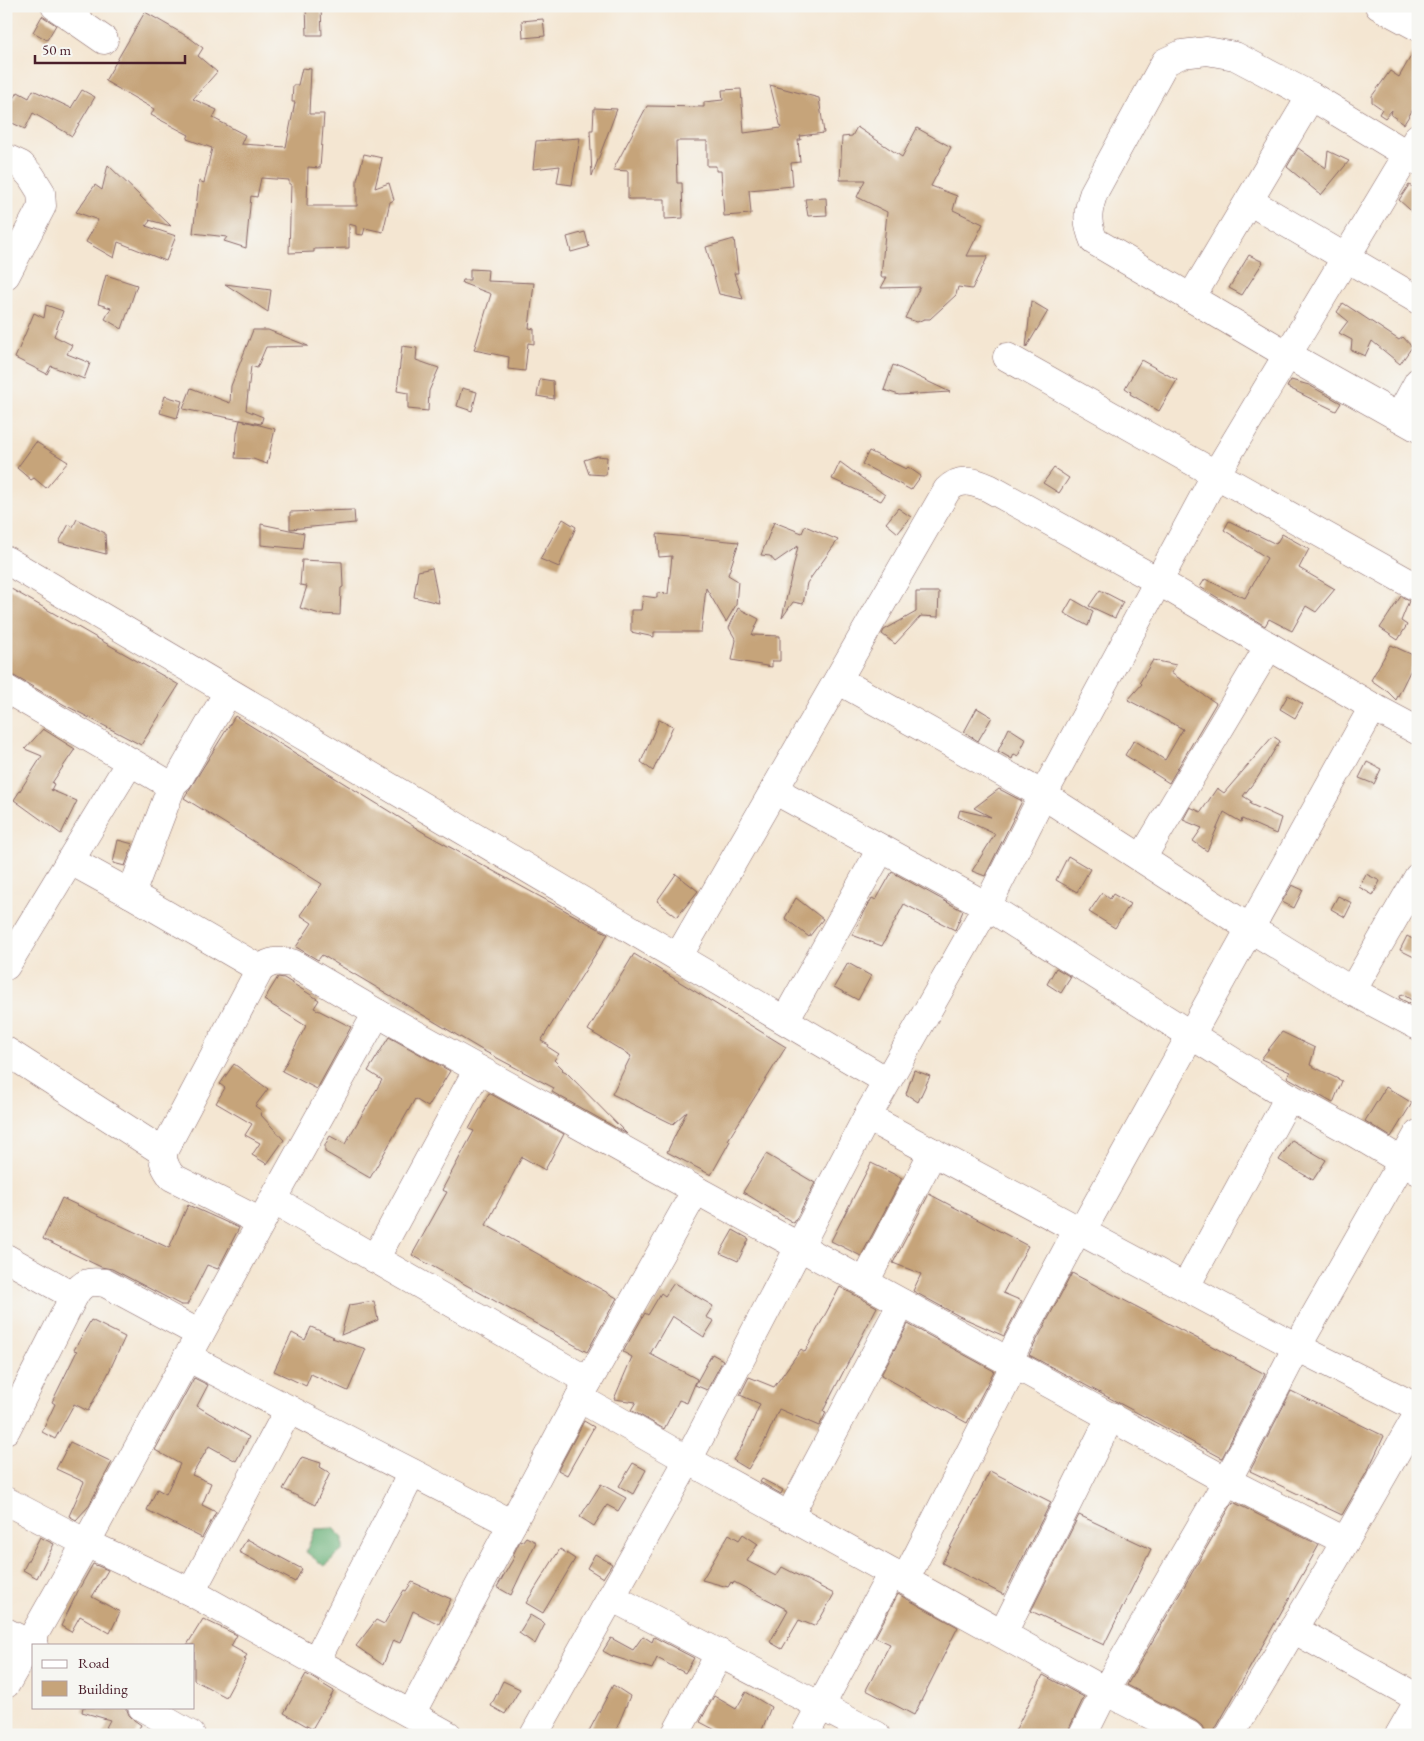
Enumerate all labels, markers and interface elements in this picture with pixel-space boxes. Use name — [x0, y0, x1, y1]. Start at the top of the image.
scale bar — [35, 32, 185, 64]
text: 50 m — [42, 40, 71, 59]
legend — [32, 1644, 195, 1708]
text: Road — [78, 1653, 110, 1672]
text: Building — [78, 1679, 128, 1698]

